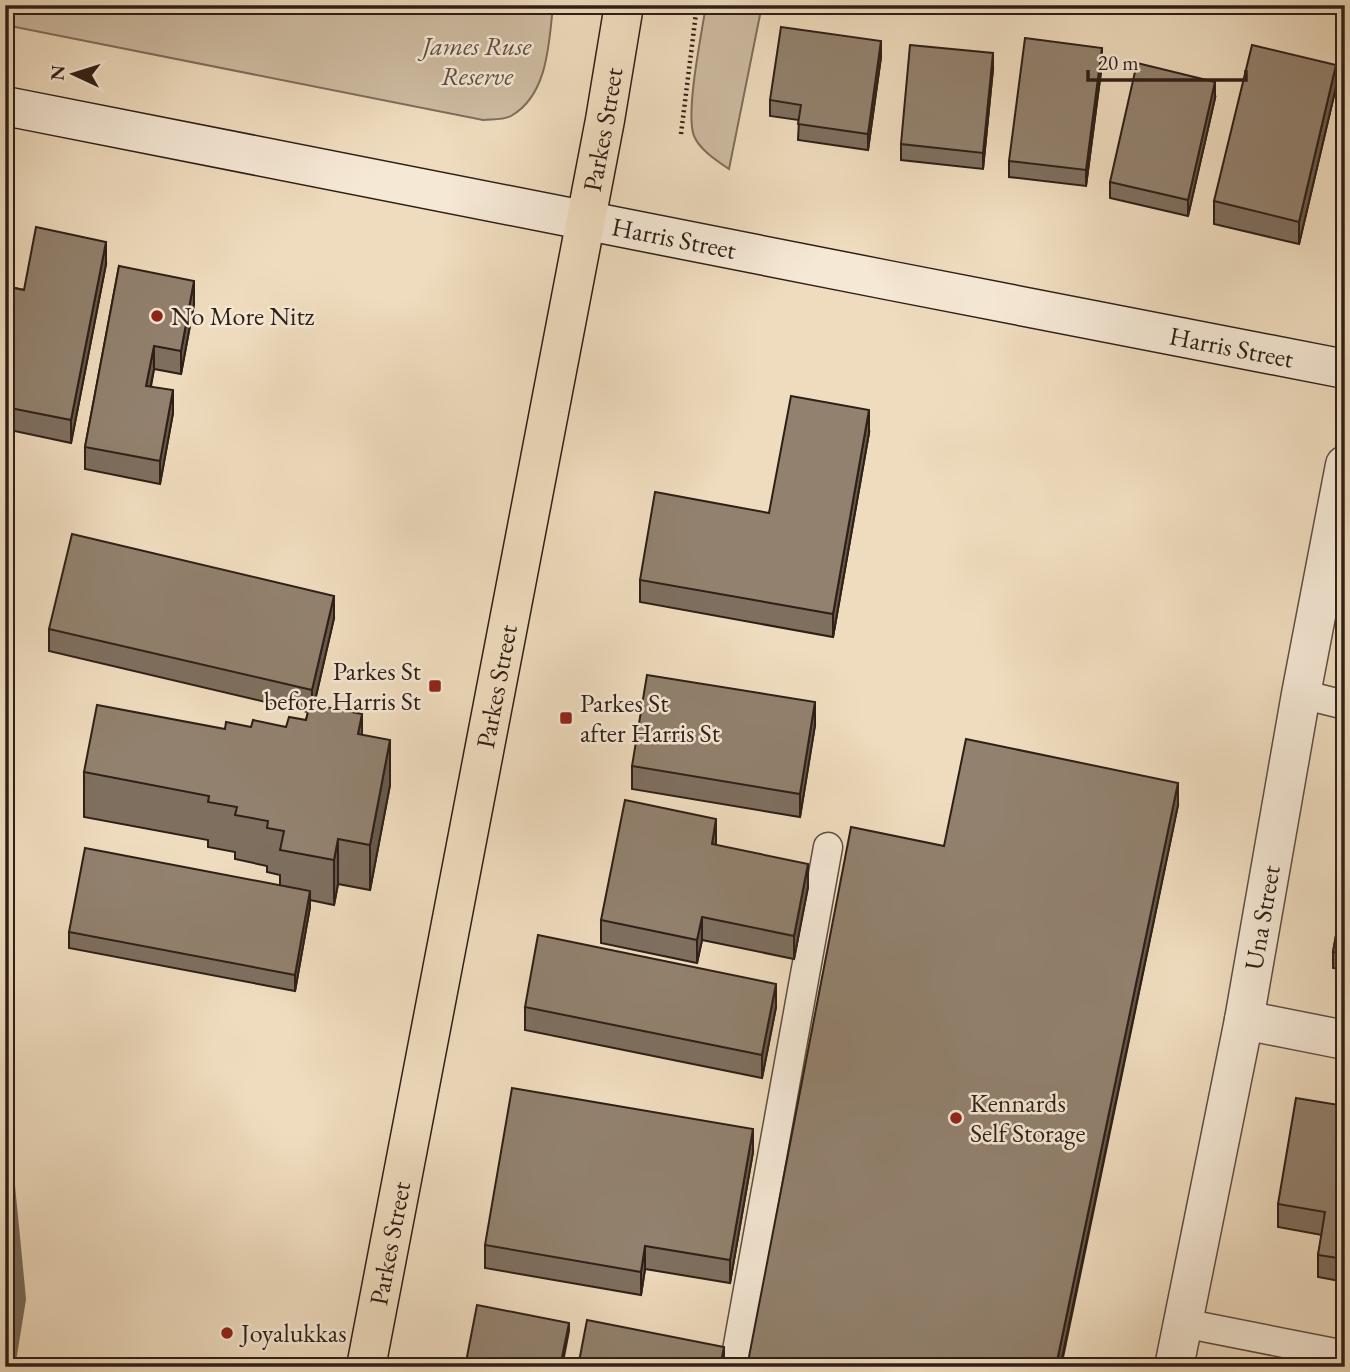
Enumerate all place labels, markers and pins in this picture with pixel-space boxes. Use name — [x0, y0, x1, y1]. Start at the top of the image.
place label: No More Nitz — [171, 299, 315, 333]
marker: No More Nitz — [149, 308, 165, 324]
place label: Parkes St before Harris St — [264, 654, 421, 718]
marker: Parkes St before Harris St — [427, 678, 443, 694]
place label: Parkes St after Harris St — [580, 686, 720, 750]
marker: Parkes St after Harris St — [558, 710, 574, 726]
place label: Kennards Self Storage — [970, 1086, 1086, 1150]
marker: Kennards Self Storage — [948, 1110, 964, 1126]
place label: Joyalukkas — [239, 1316, 347, 1350]
marker: Joyalukkas — [219, 1325, 235, 1341]

